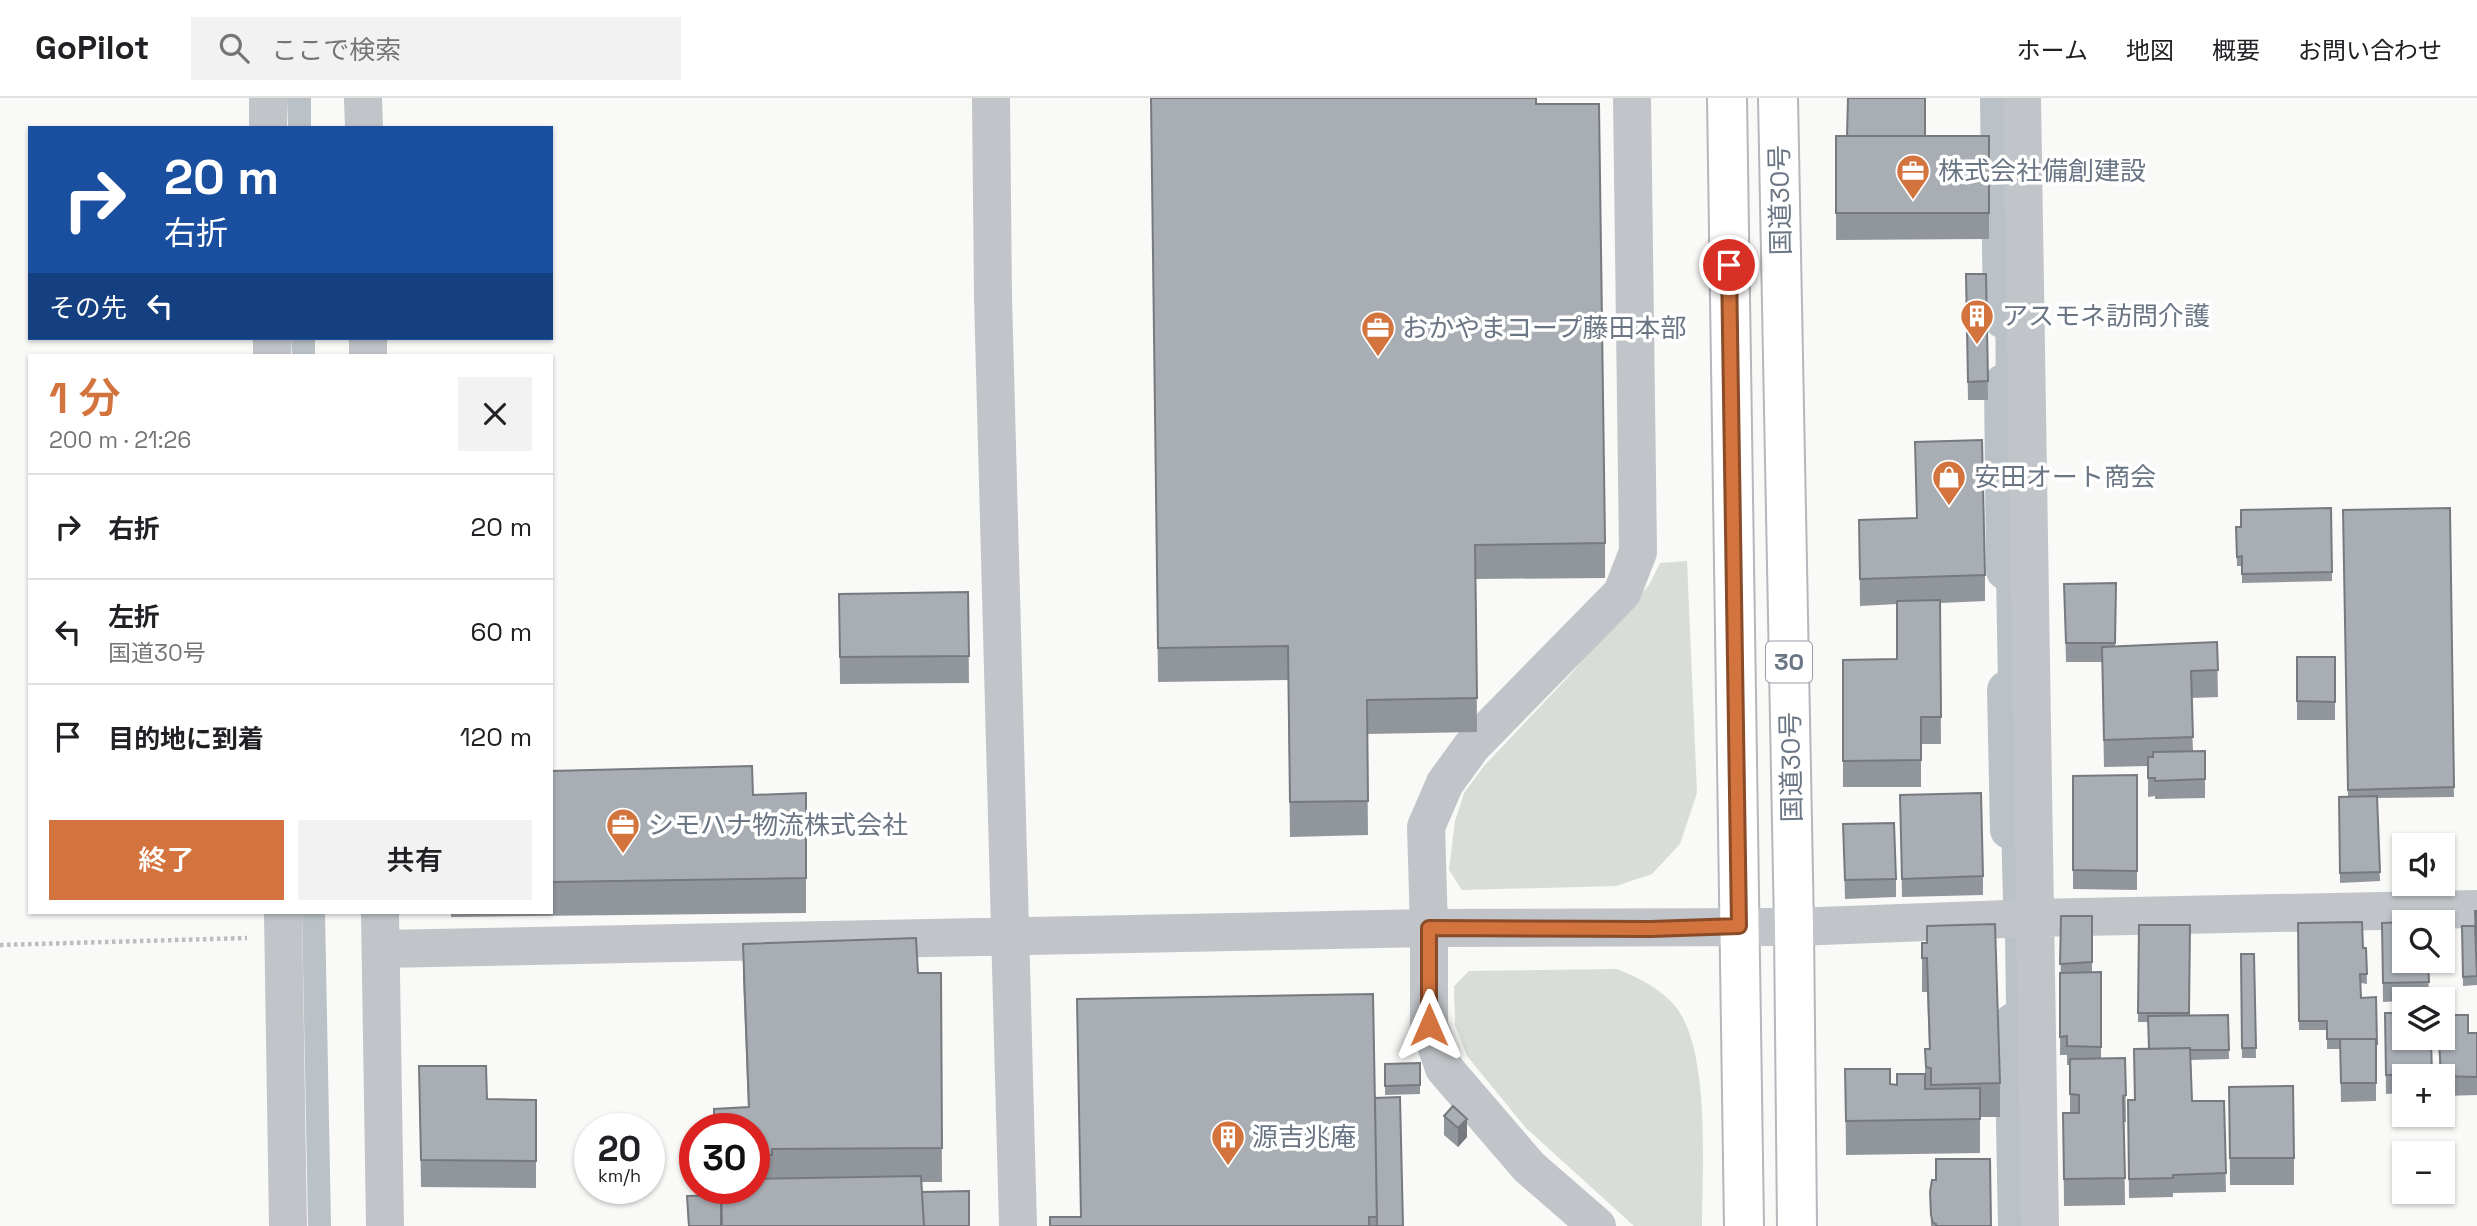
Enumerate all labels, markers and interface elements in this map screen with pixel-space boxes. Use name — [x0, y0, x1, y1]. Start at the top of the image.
search box — [191, 17, 681, 80]
text: GoPilot — [35, 27, 149, 69]
icon: search — [215, 29, 253, 67]
text: ここで検索 — [271, 33, 401, 67]
text: ホーム — [2017, 35, 2088, 66]
text: 地図 — [2126, 35, 2174, 66]
text: 概要 — [2212, 35, 2260, 66]
text: お問い合わせ — [2298, 35, 2442, 66]
street label: 国道30号 — [1762, 145, 1798, 255]
text: 20 m — [164, 146, 279, 208]
office icon: 株式会社備創建設 — [1894, 152, 1932, 201]
icon: right — [49, 154, 140, 245]
place label: 株式会社備創建設 — [1938, 154, 2146, 188]
text: 右折 — [164, 213, 228, 253]
pin — [1699, 235, 1759, 295]
icon: arrive — [1710, 246, 1748, 284]
icon: left — [141, 287, 179, 325]
text: その先 — [49, 291, 127, 325]
building icon: アスモネ訪問介護 — [1958, 297, 1996, 346]
place label: アスモネ訪問介護 — [2002, 299, 2210, 333]
office icon: おかやまコープ藤田本部 — [1359, 309, 1397, 358]
place label: おかやまコープ藤田本部 — [1402, 311, 1686, 345]
text: 1 分 — [49, 372, 121, 425]
button: close — [458, 377, 532, 451]
text: 200 m · 21:26 — [49, 425, 191, 455]
shop icon: 安田オート商会 — [1930, 458, 1968, 507]
place label: 安田オート商会 — [1974, 460, 2156, 494]
icon: right — [49, 508, 87, 546]
text: 20 m — [471, 510, 532, 544]
text: 右折 — [108, 512, 160, 546]
text: 左折 — [108, 600, 160, 634]
icon: left — [49, 613, 87, 651]
text: 60 m — [470, 615, 532, 649]
text: 国道30号 — [108, 638, 206, 668]
road number: 30 — [1766, 642, 1812, 682]
street label: 国道30号 — [1773, 712, 1809, 822]
icon: arrive — [49, 718, 87, 756]
text: 120 m — [460, 720, 532, 754]
text: 目的地に到着 — [108, 722, 264, 756]
office icon: シモハナ物流株式会社 — [604, 806, 642, 855]
place label: シモハナ物流株式会社 — [648, 808, 908, 842]
button: 終了 — [49, 820, 284, 900]
button: 共有 — [298, 820, 532, 900]
map controls — [2392, 833, 2455, 1204]
button: sound — [2392, 833, 2455, 896]
button: search — [2392, 910, 2455, 973]
button: layers — [2392, 987, 2455, 1050]
position arrow — [1392, 988, 1466, 1062]
button: + — [2392, 1064, 2455, 1127]
speed limit sign: 30 — [679, 1113, 770, 1204]
building icon: 源吉兆庵 — [1209, 1118, 1247, 1167]
place label: 源吉兆庵 — [1252, 1120, 1356, 1154]
text: 20 — [598, 1127, 641, 1171]
button: − — [2392, 1141, 2455, 1204]
text: km/h — [598, 1164, 641, 1187]

